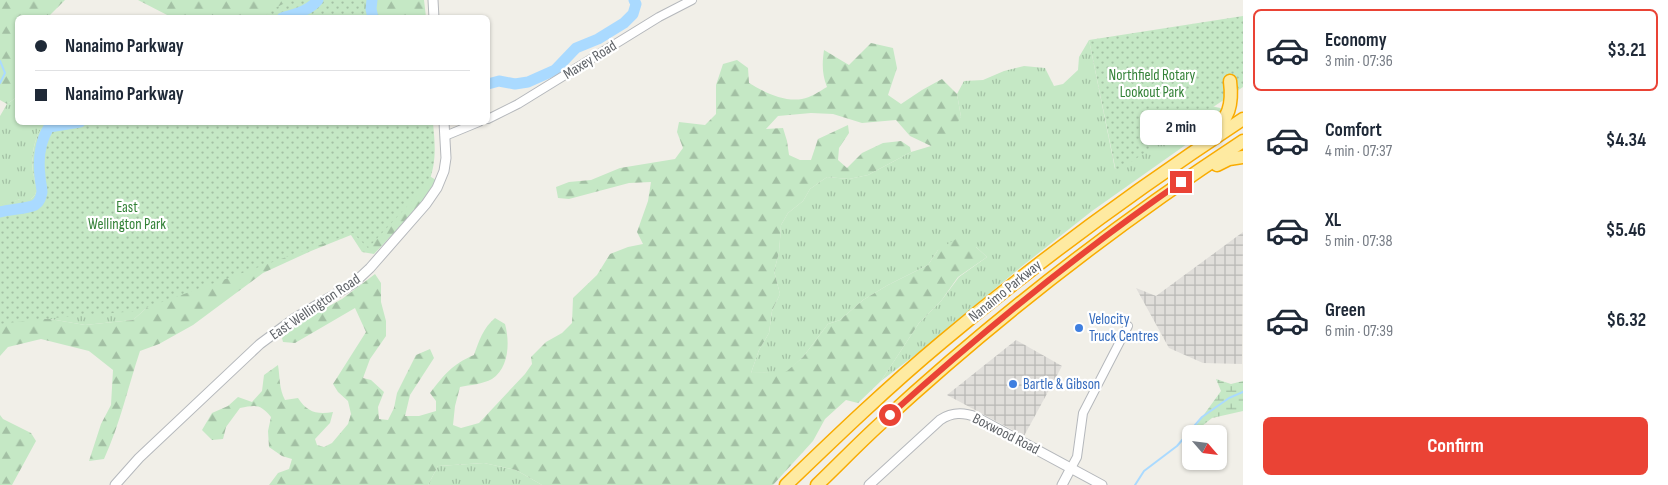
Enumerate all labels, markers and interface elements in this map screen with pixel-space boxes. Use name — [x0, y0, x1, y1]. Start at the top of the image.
icon: car — [1265, 28, 1310, 73]
text: Economy — [1325, 29, 1387, 52]
text: Nanaimo Parkway — [65, 35, 184, 58]
street label: Maxey Road — [560, 36, 620, 84]
text: $3.21 — [1607, 39, 1646, 62]
text: 3 min · 07:36 — [1325, 52, 1393, 71]
park label: Northfield Rotary Lookout Park — [1109, 66, 1196, 102]
text: Nanaimo Parkway — [65, 83, 184, 106]
callout: 2 min — [1140, 110, 1222, 144]
text: 2 min — [1166, 118, 1196, 137]
icon: car — [1265, 118, 1310, 163]
text: Comfort — [1325, 119, 1382, 142]
text: $4.34 — [1606, 129, 1646, 152]
text: 4 min · 07:37 — [1325, 142, 1392, 161]
route end — [1170, 171, 1192, 193]
park label: East Wellington Park — [88, 198, 166, 234]
icon: car — [1265, 208, 1310, 253]
text: XL — [1325, 209, 1341, 232]
text: $5.46 — [1606, 219, 1646, 242]
text: 5 min · 07:38 — [1325, 232, 1392, 251]
street label: Nanaimo Parkway — [965, 256, 1045, 326]
street label: East Wellington Road — [266, 270, 364, 344]
icon: car — [1265, 298, 1310, 343]
text: Green — [1325, 299, 1365, 322]
text: $6.32 — [1606, 309, 1646, 332]
place label: Velocity Truck Centres — [1089, 310, 1158, 346]
marker: Velocity Truck Centres — [1073, 322, 1085, 334]
text: 6 min · 07:39 — [1325, 322, 1393, 341]
place label: Bartle & Gibson — [1023, 375, 1100, 394]
marker: Bartle & Gibson — [1007, 378, 1019, 390]
route start — [879, 404, 901, 426]
street label: Boxwood Road — [969, 409, 1043, 459]
button: Confirm — [1263, 417, 1648, 475]
north arrow — [1182, 425, 1228, 470]
map controls — [1182, 425, 1227, 470]

